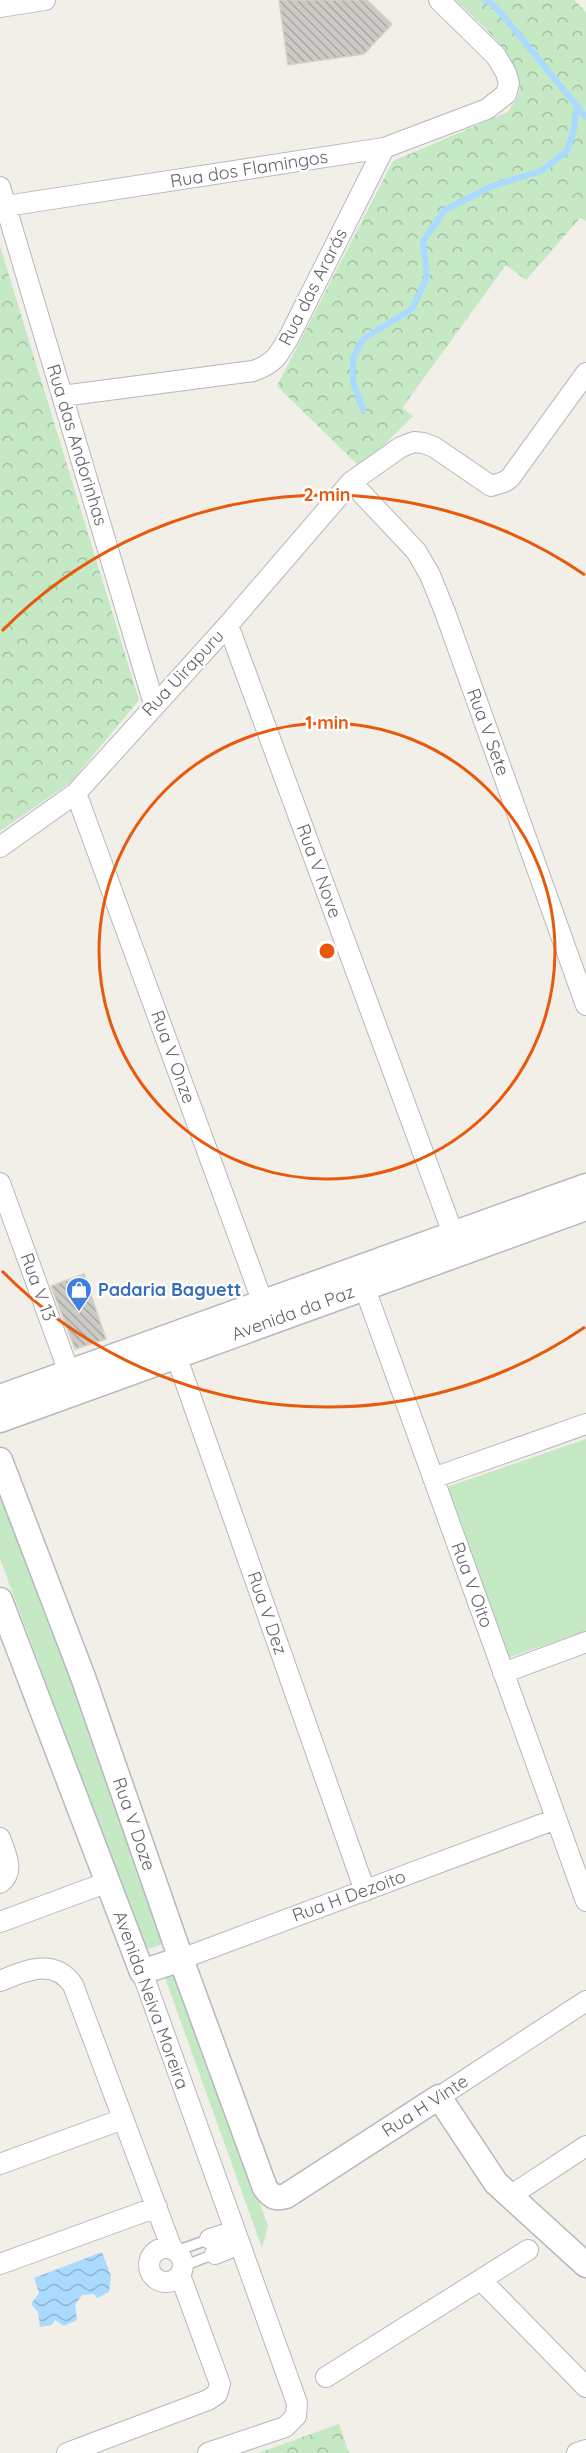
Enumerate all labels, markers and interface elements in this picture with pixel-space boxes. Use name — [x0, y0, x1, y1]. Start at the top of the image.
street label: Rua dos Flamingos — [169, 145, 329, 192]
street label: Rua das Ararás — [273, 224, 352, 349]
street label: Rua das Andorinhas — [42, 361, 113, 528]
text: 2 min — [304, 483, 350, 506]
street label: Rua Uirapuru — [137, 624, 229, 721]
street label: Rua V Sete — [462, 685, 515, 779]
text: 1 min — [305, 711, 349, 734]
street label: Rua V Nove — [292, 821, 347, 921]
centre of rings — [317, 941, 337, 961]
street label: Rua V Onze — [146, 1007, 201, 1107]
street label: Rua V 13 — [16, 1250, 61, 1324]
shop icon: Padaria Baguett — [64, 1275, 94, 1313]
place label: Padaria Baguett — [98, 1278, 241, 1301]
street label: Avenida da Paz — [228, 1280, 357, 1345]
street label: Rua V Oito — [446, 1539, 499, 1631]
street label: Rua V Dez — [242, 1568, 292, 1658]
street label: Rua V Doze — [108, 1774, 161, 1874]
street label: Rua H Dezoito — [289, 1864, 409, 1927]
street label: Avenida Neiva Moreira — [108, 1908, 194, 2092]
street label: Rua H Vinte — [377, 2069, 472, 2142]

